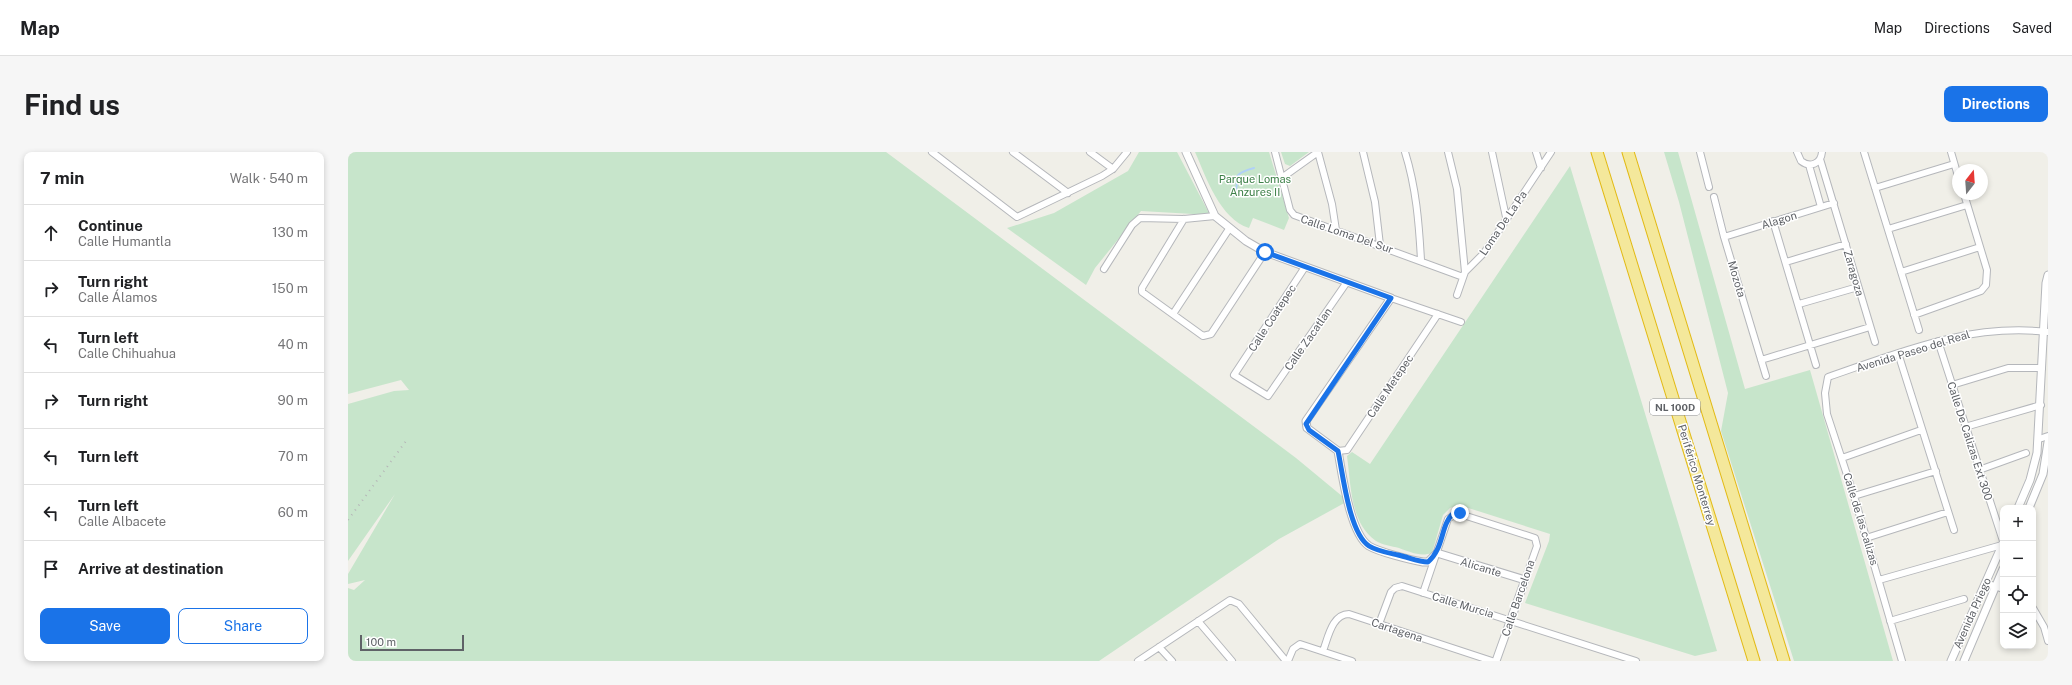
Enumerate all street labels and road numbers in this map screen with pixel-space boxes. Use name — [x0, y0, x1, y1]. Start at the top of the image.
street label: Loma De La Pa — [1477, 189, 1529, 257]
street label: Alagon — [1760, 209, 1798, 231]
street label: Calle Loma Del Sur — [1299, 212, 1395, 256]
street label: Zaragoza — [1842, 249, 1866, 297]
street label: Mozota — [1726, 259, 1748, 299]
street label: Calle Coatepec — [1246, 282, 1298, 354]
street label: Calle Zacatlan — [1282, 305, 1334, 373]
street label: Avenida Paseo del Real — [1855, 328, 1971, 374]
street label: Calle Metepec — [1365, 352, 1416, 420]
street label: Calle De Calizas Ext 300 — [1945, 380, 1995, 502]
road number: NL 100D — [1650, 399, 1700, 415]
street label: Periférico Monterrey — [1676, 423, 1718, 527]
street label: Calle de las calizas — [1841, 471, 1881, 567]
street label: Alicante — [1459, 555, 1503, 579]
street label: Calle Barcelona — [1499, 558, 1537, 638]
street label: Avenida Priego — [1951, 576, 1993, 650]
street label: Calle Murcia — [1431, 590, 1495, 620]
street label: Cartagena — [1370, 616, 1424, 644]

